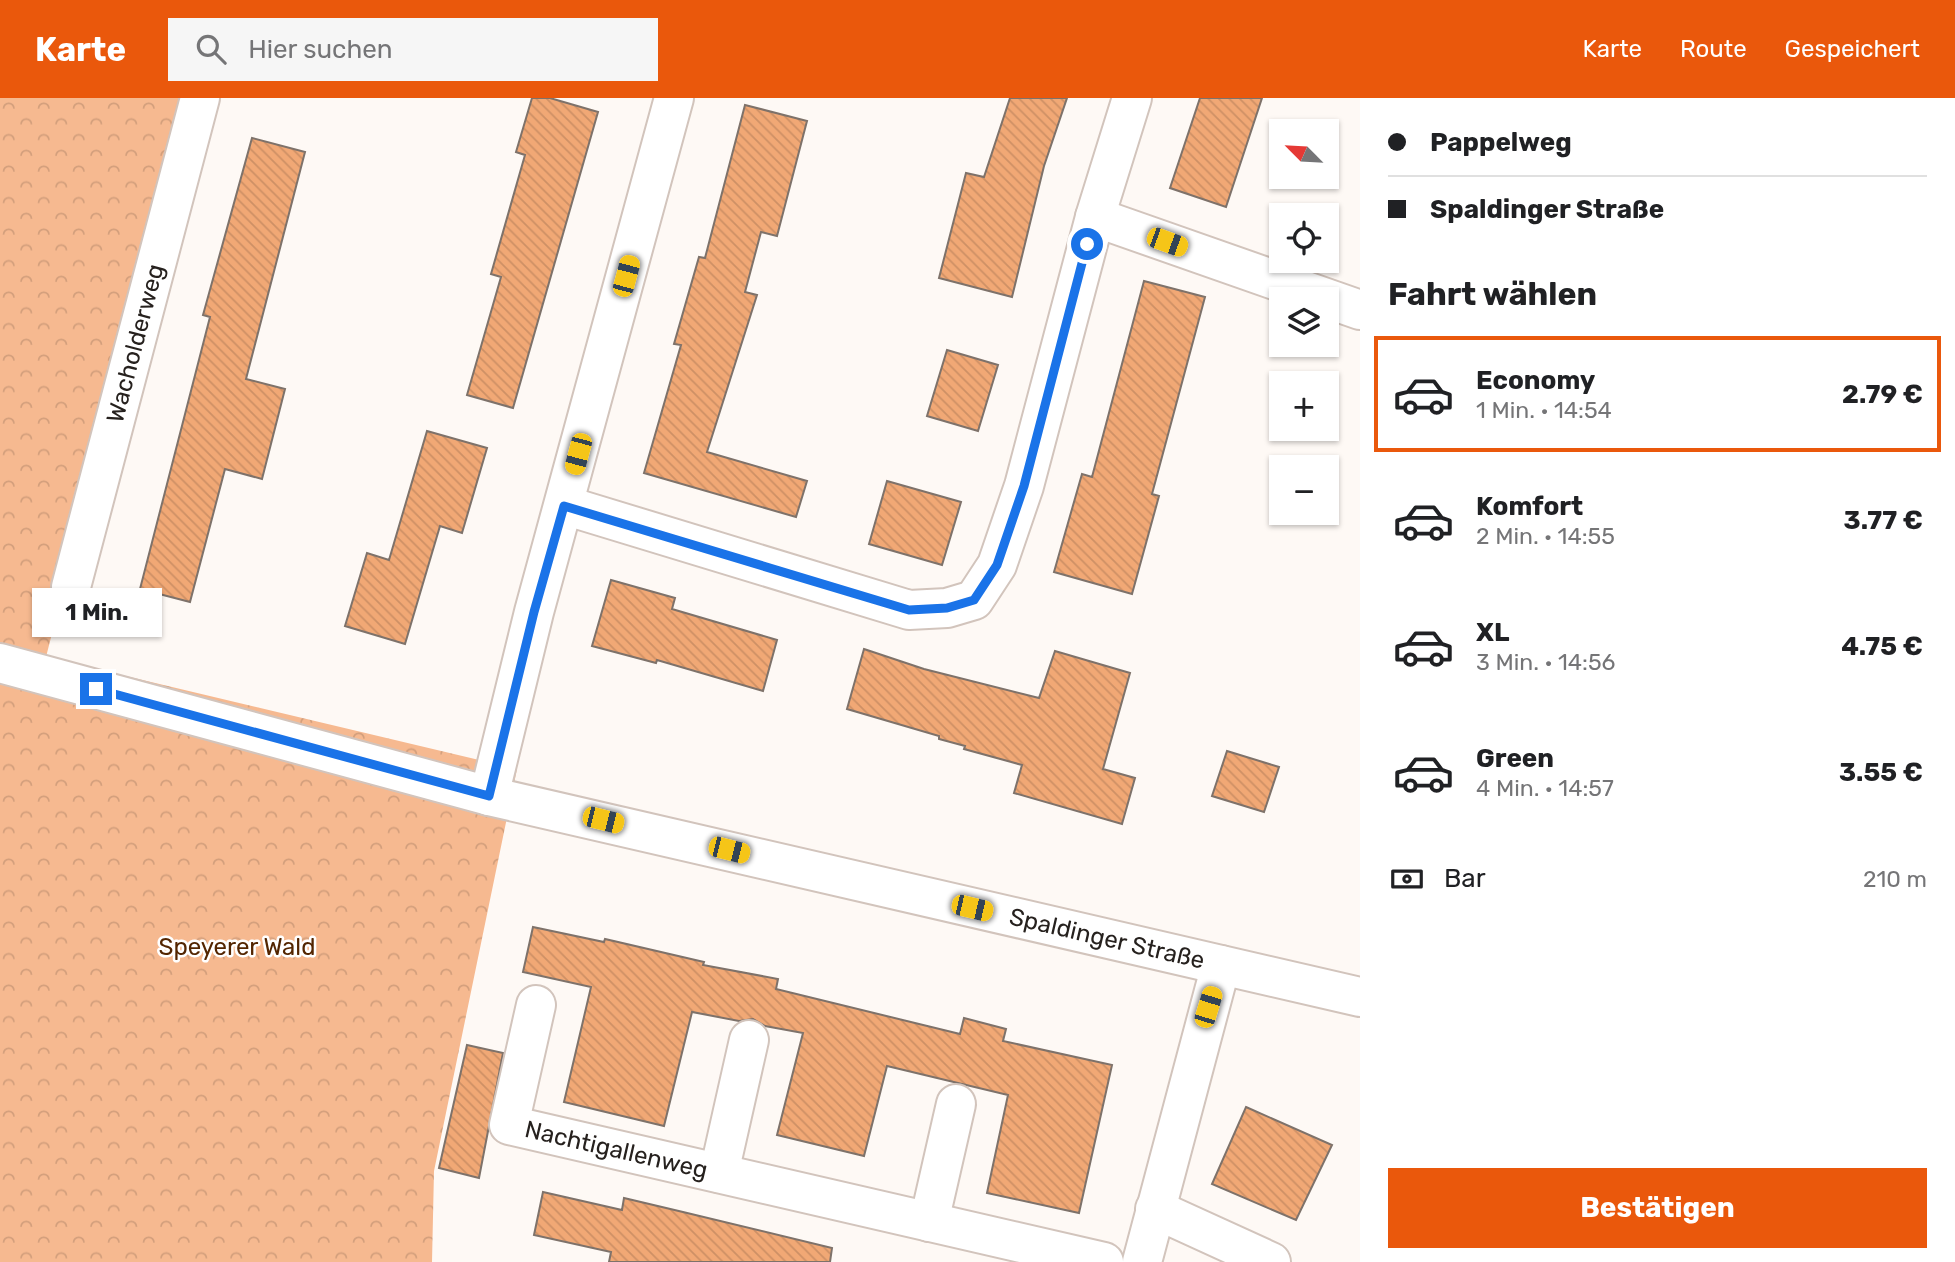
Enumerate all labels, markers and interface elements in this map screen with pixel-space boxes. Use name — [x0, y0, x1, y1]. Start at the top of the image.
search box — [168, 18, 658, 81]
text: Karte — [35, 30, 126, 69]
icon: search — [192, 30, 230, 68]
text: Hier suchen — [248, 34, 393, 65]
text: Karte — [1583, 35, 1642, 63]
text: Route — [1680, 35, 1747, 63]
text: Gespeichert — [1785, 35, 1920, 63]
north arrow — [1269, 119, 1339, 189]
map controls — [1269, 119, 1339, 525]
text: Pappelweg — [1430, 127, 1572, 158]
text: Spaldinger Straße — [1430, 194, 1664, 225]
button: locate — [1269, 203, 1339, 273]
car — [1144, 225, 1191, 259]
route start — [1071, 228, 1103, 260]
car — [611, 253, 642, 299]
street label: Wacholderweg — [101, 261, 170, 426]
text: Fahrt wählen — [1388, 275, 1597, 313]
button: layers — [1269, 287, 1339, 357]
icon: car — [1392, 363, 1455, 426]
text: Economy — [1476, 365, 1595, 396]
button: + — [1269, 371, 1339, 441]
text: 2.79 € — [1842, 379, 1923, 410]
text: 1 Min. · 14:54 — [1476, 396, 1612, 424]
car — [563, 431, 594, 477]
button: − — [1269, 455, 1339, 525]
icon: car — [1392, 489, 1455, 552]
text: Komfort — [1476, 491, 1583, 522]
text: 3.77 € — [1844, 505, 1923, 536]
text: 2 Min. · 14:55 — [1476, 522, 1615, 550]
callout: 1 Min. — [31, 588, 161, 636]
text: 1 Min. — [65, 598, 129, 626]
icon: car — [1392, 615, 1455, 678]
text: XL — [1476, 617, 1509, 648]
text: 4.75 € — [1841, 631, 1923, 662]
text: 3 Min. · 14:56 — [1476, 648, 1615, 676]
route end — [80, 673, 112, 705]
icon: car — [1392, 741, 1455, 804]
text: Green — [1476, 743, 1554, 774]
text: 3.55 € — [1839, 757, 1923, 788]
text: 4 Min. · 14:57 — [1476, 774, 1614, 802]
car — [581, 805, 626, 835]
car — [707, 835, 752, 865]
icon: cash — [1388, 860, 1426, 898]
text: Bar — [1444, 863, 1486, 894]
text: 210 m — [1863, 865, 1927, 893]
car — [950, 893, 995, 923]
street label: Spaldinger Straße — [1007, 903, 1207, 975]
park label: Speyerer Wald — [159, 933, 315, 961]
car — [1192, 984, 1225, 1030]
street label: Nachtigallenweg — [522, 1115, 710, 1184]
button: Bestätigen — [1388, 1168, 1927, 1248]

